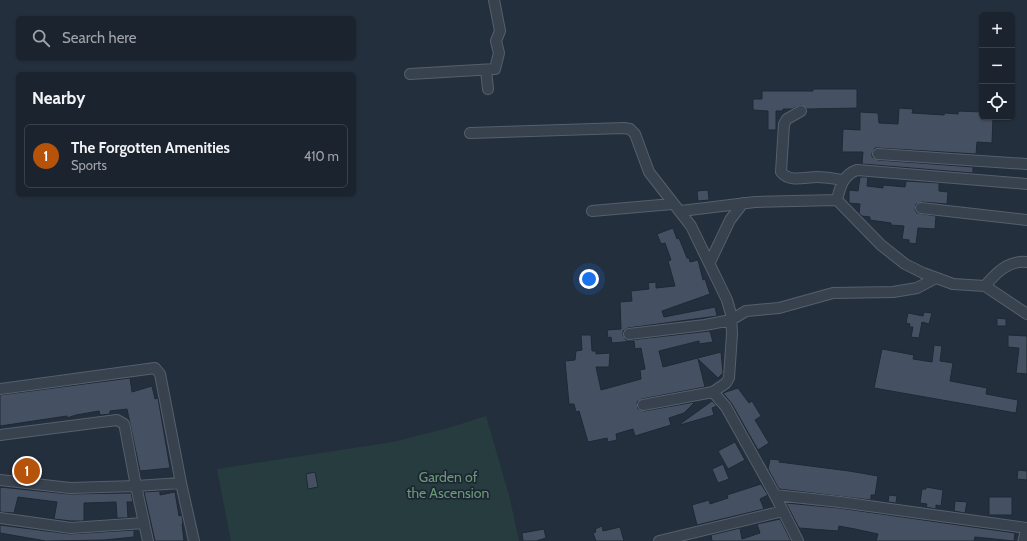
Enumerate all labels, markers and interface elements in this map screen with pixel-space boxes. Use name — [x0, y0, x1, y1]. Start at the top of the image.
map controls — [979, 12, 1015, 120]
button: + — [979, 12, 1015, 48]
search box — [16, 16, 356, 60]
icon: search — [30, 27, 52, 49]
text: Search here — [62, 29, 137, 47]
button: − — [979, 48, 1015, 84]
button: locate — [979, 84, 1015, 120]
text: Nearby — [32, 88, 85, 108]
text: The Forgotten Amenities — [71, 139, 230, 157]
text: 1 — [44, 148, 48, 164]
text: 410 m — [304, 148, 339, 164]
text: Sports — [71, 157, 107, 173]
your location — [579, 269, 599, 289]
pin: 1 — [14, 456, 40, 486]
park label: Garden of the Ascension — [407, 468, 489, 502]

